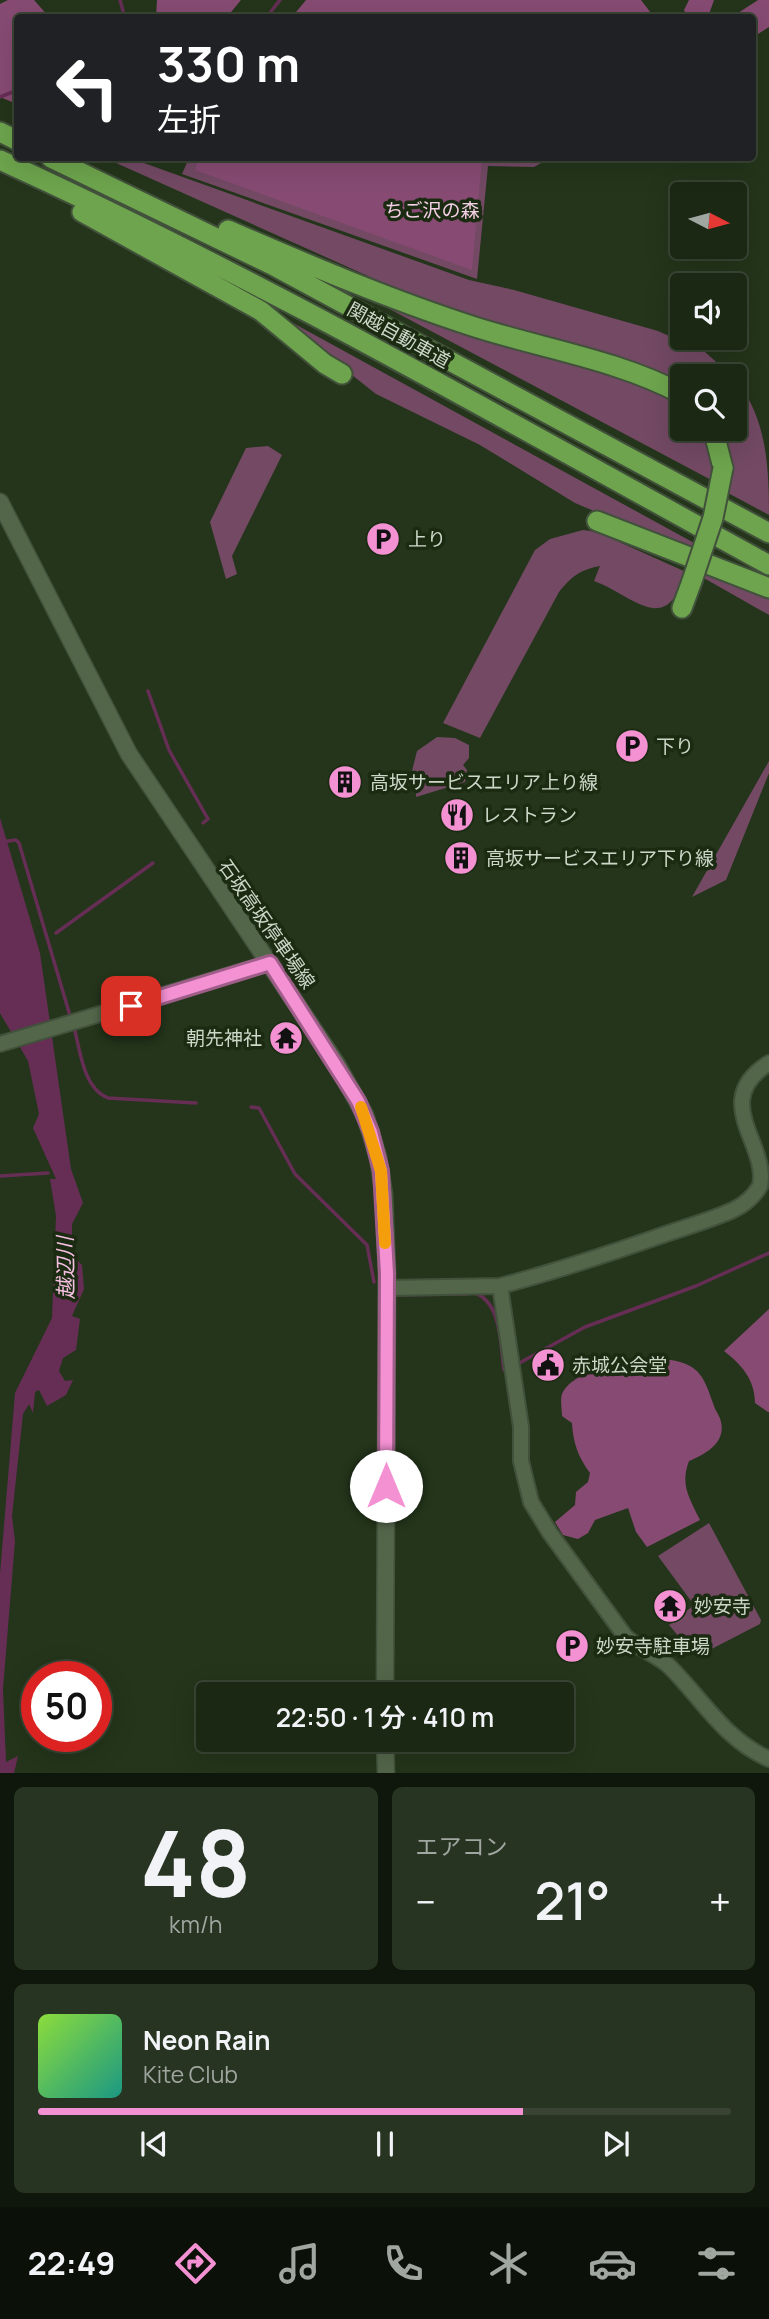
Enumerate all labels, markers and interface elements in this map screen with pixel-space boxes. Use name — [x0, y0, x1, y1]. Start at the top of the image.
text: 330 m — [157, 30, 300, 97]
icon: left — [42, 42, 133, 133]
text: 左折 — [157, 97, 221, 141]
north arrow — [670, 182, 747, 259]
map controls — [670, 182, 747, 441]
park label: ちご沢の森 — [384, 197, 480, 223]
button: sound — [670, 273, 747, 350]
street label: 関越自動車道 — [343, 296, 455, 374]
button: search — [670, 364, 747, 441]
parking icon: 上り — [364, 520, 402, 558]
place label: 上り — [408, 526, 446, 552]
parking icon: 下り — [613, 727, 651, 765]
place label: 下り — [656, 733, 694, 759]
building icon: 高坂サービスエリア上り線 — [326, 763, 364, 801]
place label: 高坂サービスエリア上り線 — [370, 769, 598, 795]
restaurant icon: レストラン — [438, 796, 476, 834]
place label: レストラン — [482, 802, 577, 828]
building icon: 高坂サービスエリア下り線 — [442, 839, 480, 877]
place label: 高坂サービスエリア下り線 — [486, 845, 714, 871]
street label: 石坂高坂停車場線 — [213, 854, 321, 994]
pin — [101, 976, 161, 1036]
icon: arrive — [112, 987, 150, 1025]
temple icon: 朝先神社 — [267, 1019, 305, 1057]
place label: 朝先神社 — [186, 1025, 262, 1051]
water label: 越辺川 — [50, 1234, 80, 1300]
public building icon: 赤城公会堂 — [529, 1346, 567, 1384]
place label: 赤城公会堂 — [572, 1352, 667, 1378]
position arrow — [349, 1449, 423, 1523]
temple icon: 妙安寺 — [651, 1587, 689, 1625]
place label: 妙安寺 — [694, 1593, 751, 1619]
parking icon: 妙安寺駐車場 — [553, 1627, 591, 1665]
place label: 妙安寺駐車場 — [596, 1633, 710, 1659]
speed limit sign: 50 — [21, 1661, 112, 1752]
text: 22:50 · 1 分 · 410 m — [276, 1699, 494, 1735]
text: 48 — [140, 1800, 251, 1924]
text: エアコン — [416, 1830, 508, 1862]
text: 21° — [535, 1865, 610, 1936]
text: − — [416, 1875, 436, 1927]
text: + — [709, 1875, 731, 1927]
text: km/h — [169, 1908, 223, 1940]
text: Neon Rain — [143, 2022, 271, 2058]
text: Kite Club — [143, 2058, 238, 2090]
icon: previous — [135, 2125, 173, 2163]
icon: pause — [366, 2125, 404, 2163]
icon: next — [597, 2125, 635, 2163]
icon: directions — [171, 2239, 220, 2288]
icon: music — [275, 2239, 324, 2288]
icon: phone — [379, 2239, 428, 2288]
icon: climate — [484, 2239, 533, 2288]
icon: car — [588, 2239, 637, 2288]
icon: filters — [692, 2239, 741, 2288]
text: 22:49 — [28, 2241, 115, 2285]

